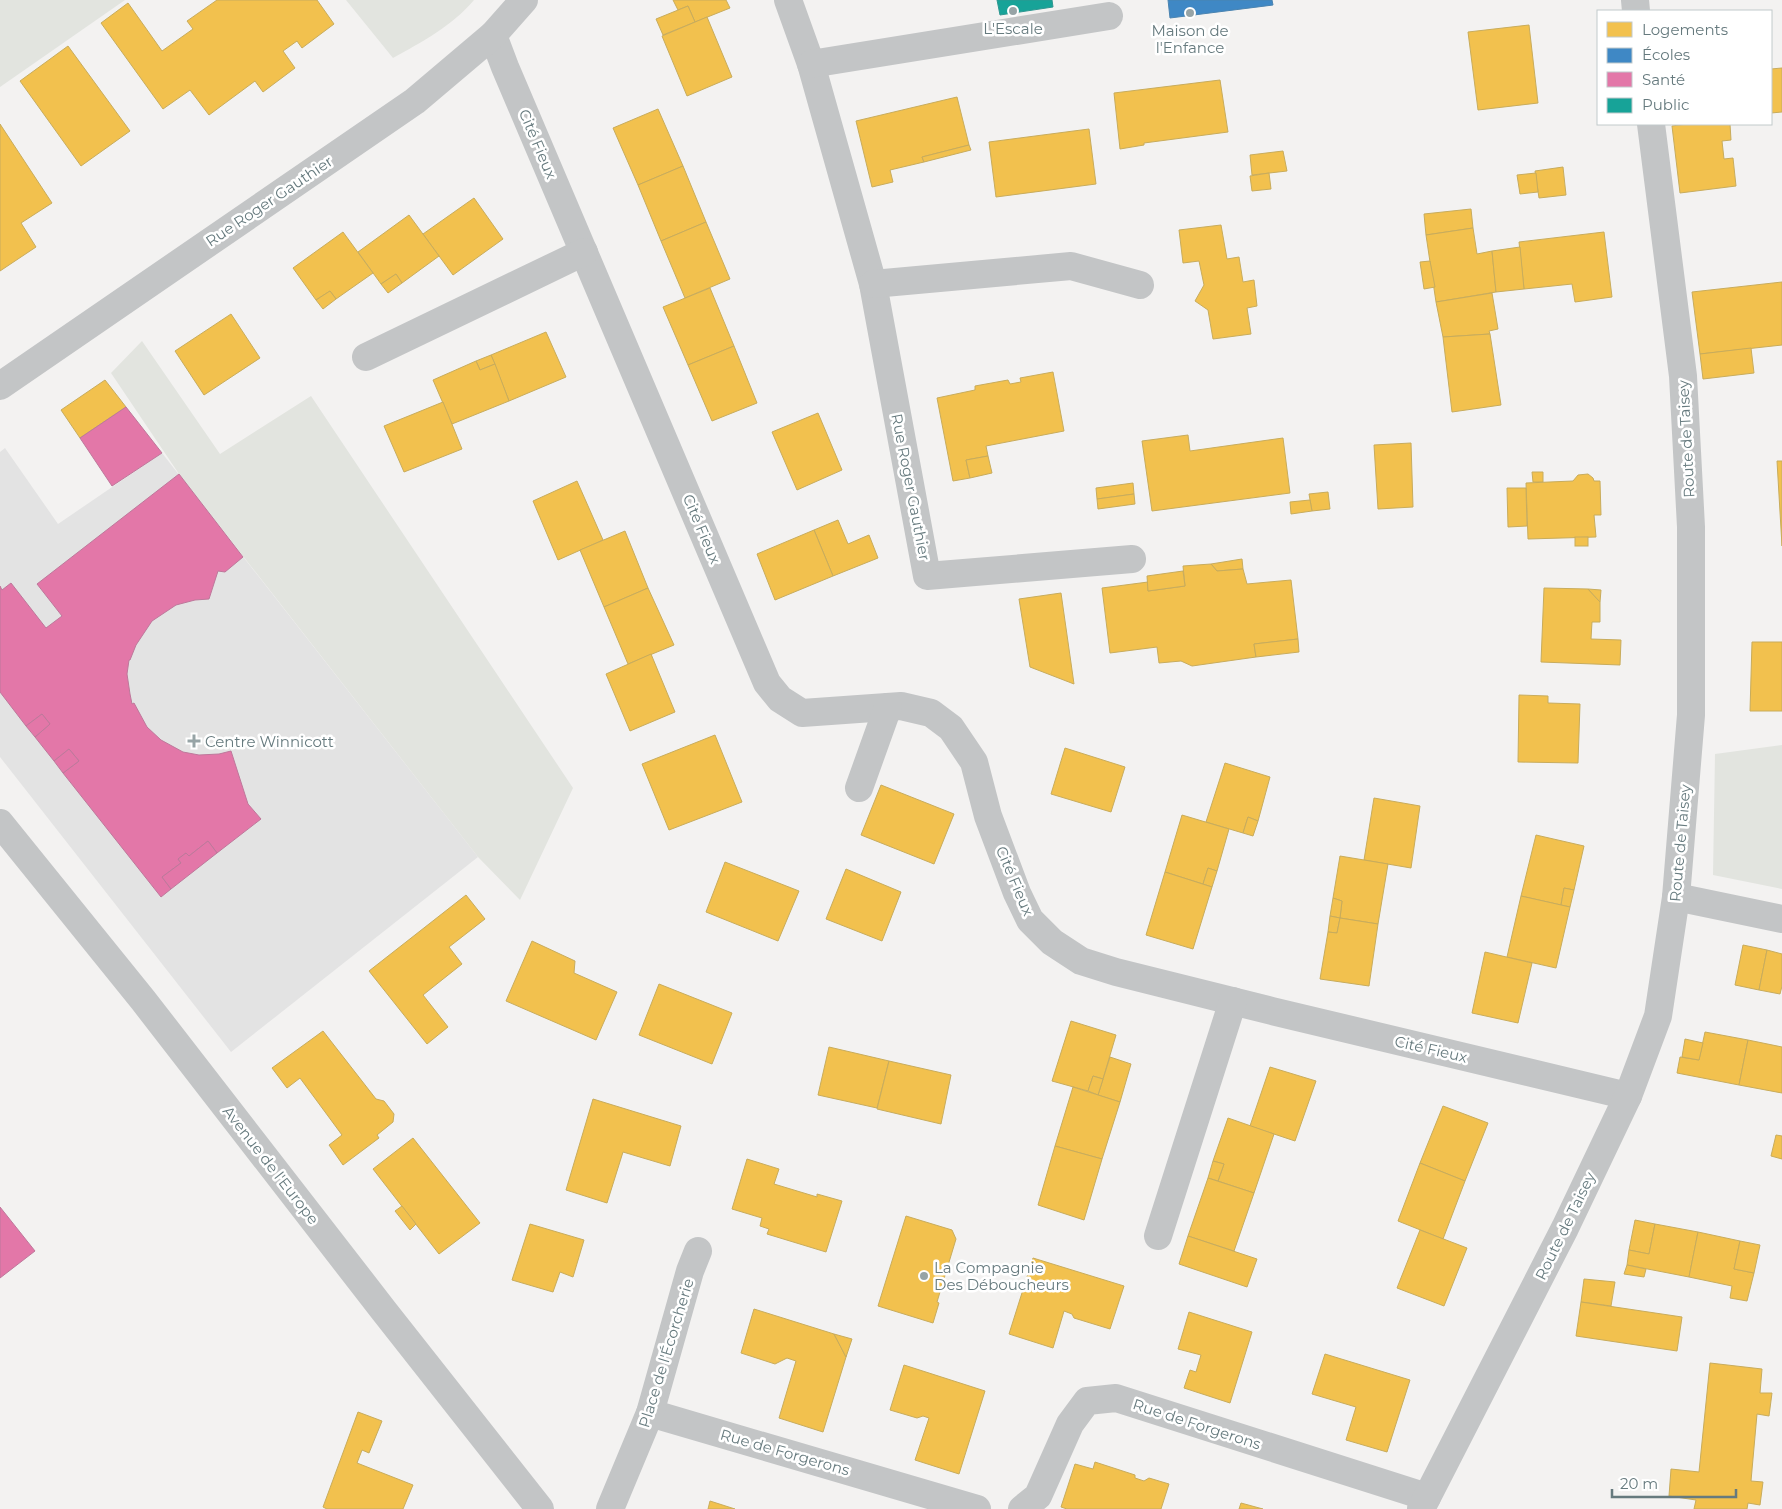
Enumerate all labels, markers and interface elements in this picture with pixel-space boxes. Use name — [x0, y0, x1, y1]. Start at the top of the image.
marker: L'Escale — [1007, 5, 1019, 17]
marker: Maison de l'Enfance — [1184, 7, 1196, 19]
legend — [1597, 10, 1772, 125]
place label: L'Escale — [983, 19, 1043, 38]
text: Logements — [1642, 20, 1728, 39]
place label: Maison de l'Enfance — [1151, 21, 1229, 57]
text: Écoles — [1642, 45, 1690, 64]
text: Santé — [1642, 70, 1685, 89]
text: Public — [1642, 95, 1690, 114]
street label: Cité Fieux — [515, 106, 561, 182]
street label: Rue Roger Gauthier — [202, 151, 336, 251]
street label: Route de Taisey — [1673, 379, 1699, 498]
street label: Rue Roger Gauthier — [887, 412, 935, 562]
street label: Cité Fieux — [679, 491, 725, 567]
place label: Centre Winnicott — [205, 732, 334, 751]
marker: Centre Winnicott — [187, 734, 201, 748]
street label: Route de Taisey — [1665, 783, 1695, 902]
street label: Cité Fieux — [992, 843, 1038, 919]
street label: Cité Fieux — [1393, 1031, 1469, 1067]
street label: Avenue de l'Europe — [219, 1102, 323, 1228]
street label: Route de Taisey — [1531, 1168, 1600, 1283]
place label: La Compagnie Des Déboucheurs — [934, 1258, 1069, 1294]
marker: La Compagnie Des Déboucheurs — [918, 1270, 930, 1282]
street label: Place de l'Écorcherie — [634, 1276, 698, 1430]
street label: Rue de Forgerons — [1131, 1394, 1263, 1454]
street label: Rue de Forgerons — [718, 1424, 852, 1480]
scale bar — [1612, 1466, 1736, 1498]
text: 20 m — [1620, 1474, 1658, 1493]

